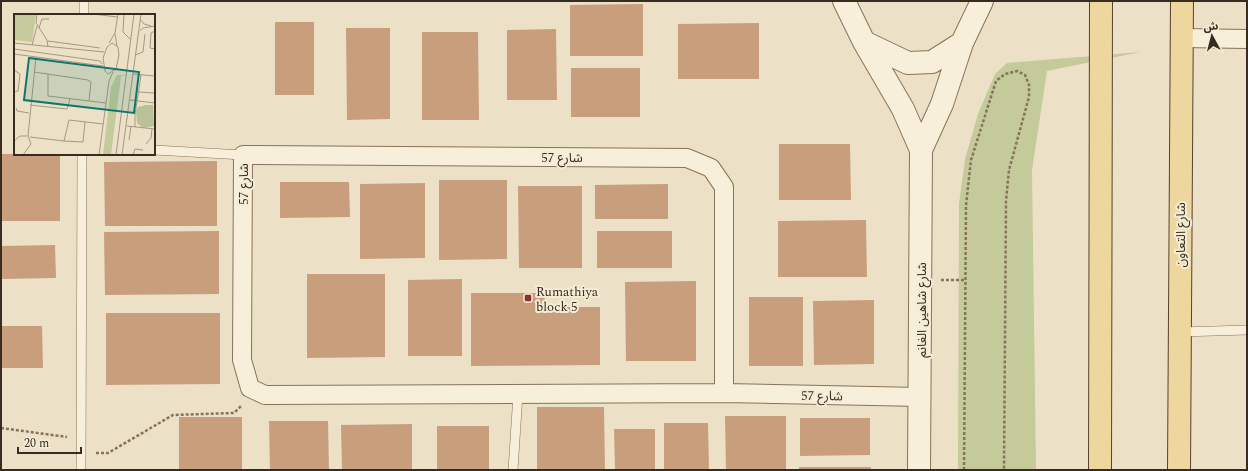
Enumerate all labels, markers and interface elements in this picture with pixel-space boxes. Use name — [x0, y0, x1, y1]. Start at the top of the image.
inset map — [14, 14, 155, 155]
north arrow — [1192, 16, 1232, 56]
text: ش — [1202, 17, 1219, 36]
street label: شارع 57 — [541, 148, 583, 168]
street label: شارع 57 — [234, 163, 254, 205]
street label: شارع التعاون — [1171, 202, 1191, 268]
street label: شارع شاهين الغانم — [912, 262, 932, 358]
place label: Rumathiya block 5 — [536, 282, 599, 317]
marker: Rumathiya block 5 — [523, 293, 533, 303]
street label: شارع 57 — [801, 386, 843, 406]
scale bar — [18, 429, 81, 455]
text: 20 m — [24, 434, 49, 453]

